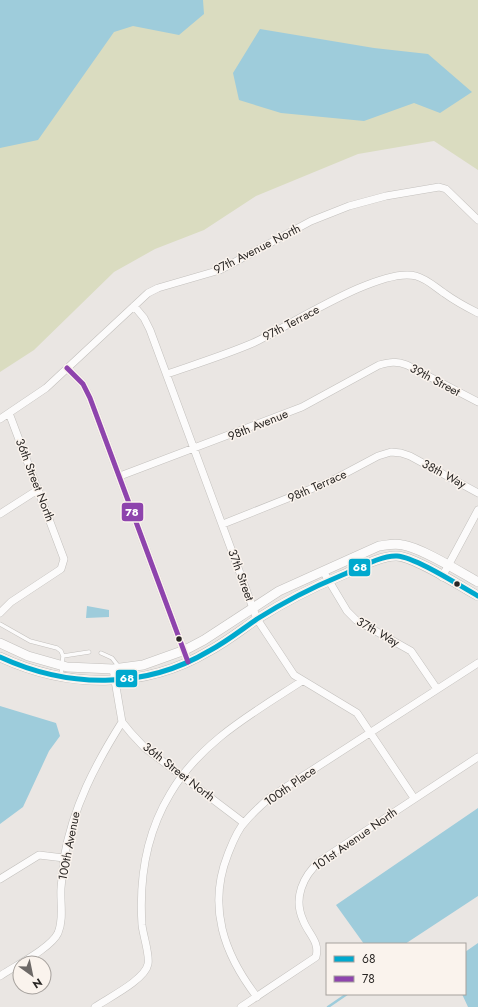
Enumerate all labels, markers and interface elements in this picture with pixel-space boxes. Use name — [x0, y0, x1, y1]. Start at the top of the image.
street label: 97th Avenue North — [210, 219, 304, 279]
street label: 97th Terrace — [259, 300, 323, 346]
street label: 39th Street — [407, 359, 464, 401]
street label: 98th Avenue — [225, 405, 291, 445]
street label: 36th Street North — [11, 436, 59, 524]
street label: 38th Way — [419, 455, 470, 493]
street label: 98th Terrace — [285, 465, 349, 507]
line badge: 78 — [121, 502, 144, 522]
text: 78 — [125, 504, 139, 520]
street label: 37th Street — [223, 547, 259, 604]
line badge: 68 — [348, 558, 371, 577]
text: 68 — [353, 559, 367, 575]
unlabelled marker — [452, 579, 462, 589]
street label: 37th Way — [353, 612, 404, 652]
unlabelled marker — [174, 634, 184, 644]
line badge: 68 — [115, 669, 138, 688]
text: 68 — [120, 670, 134, 686]
street label: 36th Street North — [139, 738, 219, 806]
street label: 100th Place — [260, 762, 320, 810]
street label: 101st Avenue North — [309, 803, 401, 875]
street label: 100th Avenue — [53, 810, 85, 882]
legend — [326, 943, 466, 995]
text: 68 — [362, 950, 375, 968]
north arrow — [12, 955, 52, 995]
text: 78 — [362, 970, 375, 988]
text: N — [29, 974, 45, 992]

